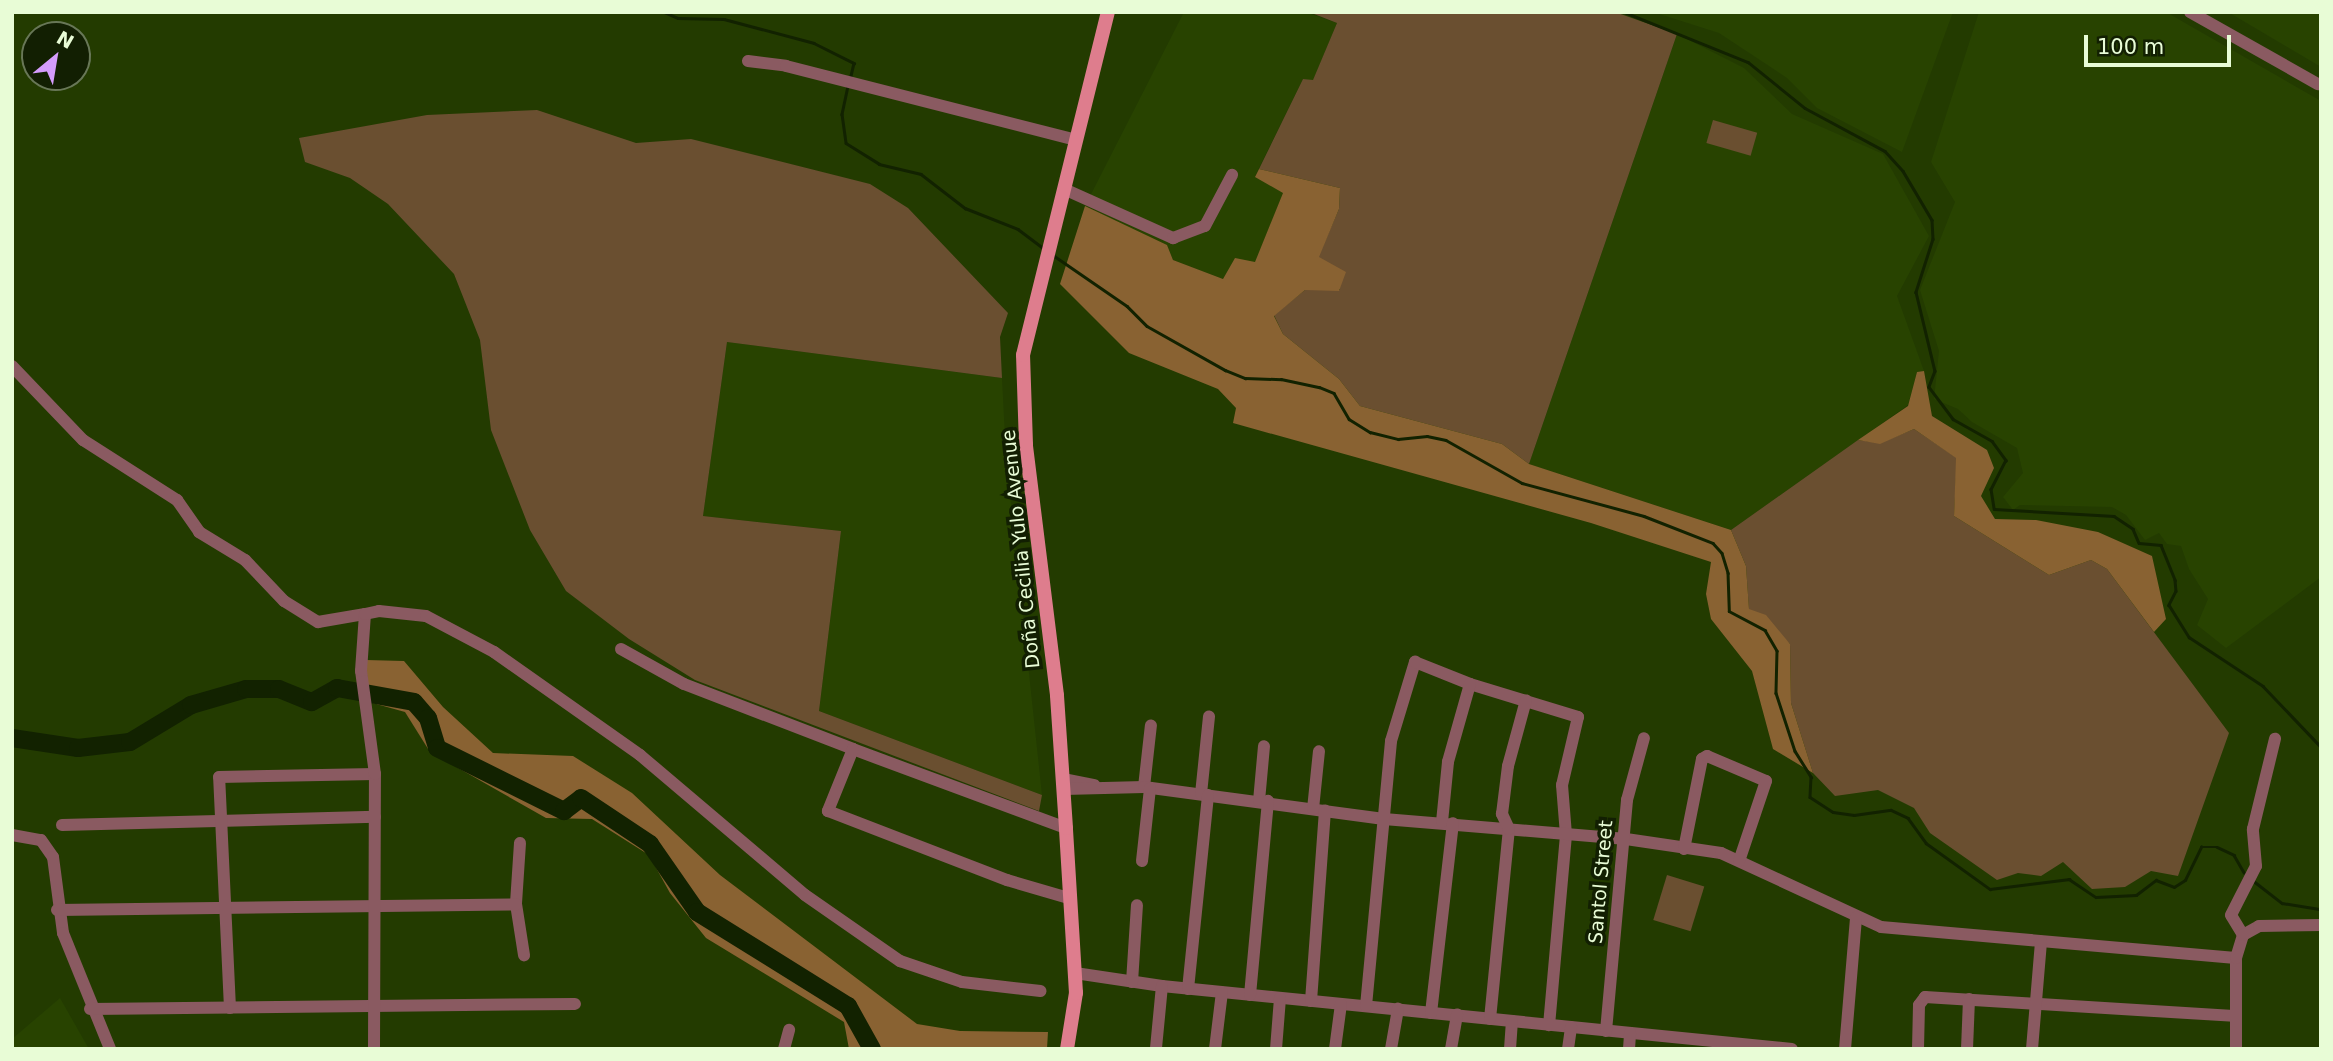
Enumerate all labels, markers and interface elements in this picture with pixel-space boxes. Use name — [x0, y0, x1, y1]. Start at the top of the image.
north arrow — [21, 21, 91, 91]
scale bar — [2088, 21, 2235, 65]
text: N — [53, 26, 78, 53]
text: 100 m — [2097, 35, 2164, 59]
street label: Doña Cecilia Yulo Avenue — [997, 429, 1045, 669]
street label: Santol Street — [1584, 819, 1618, 945]

